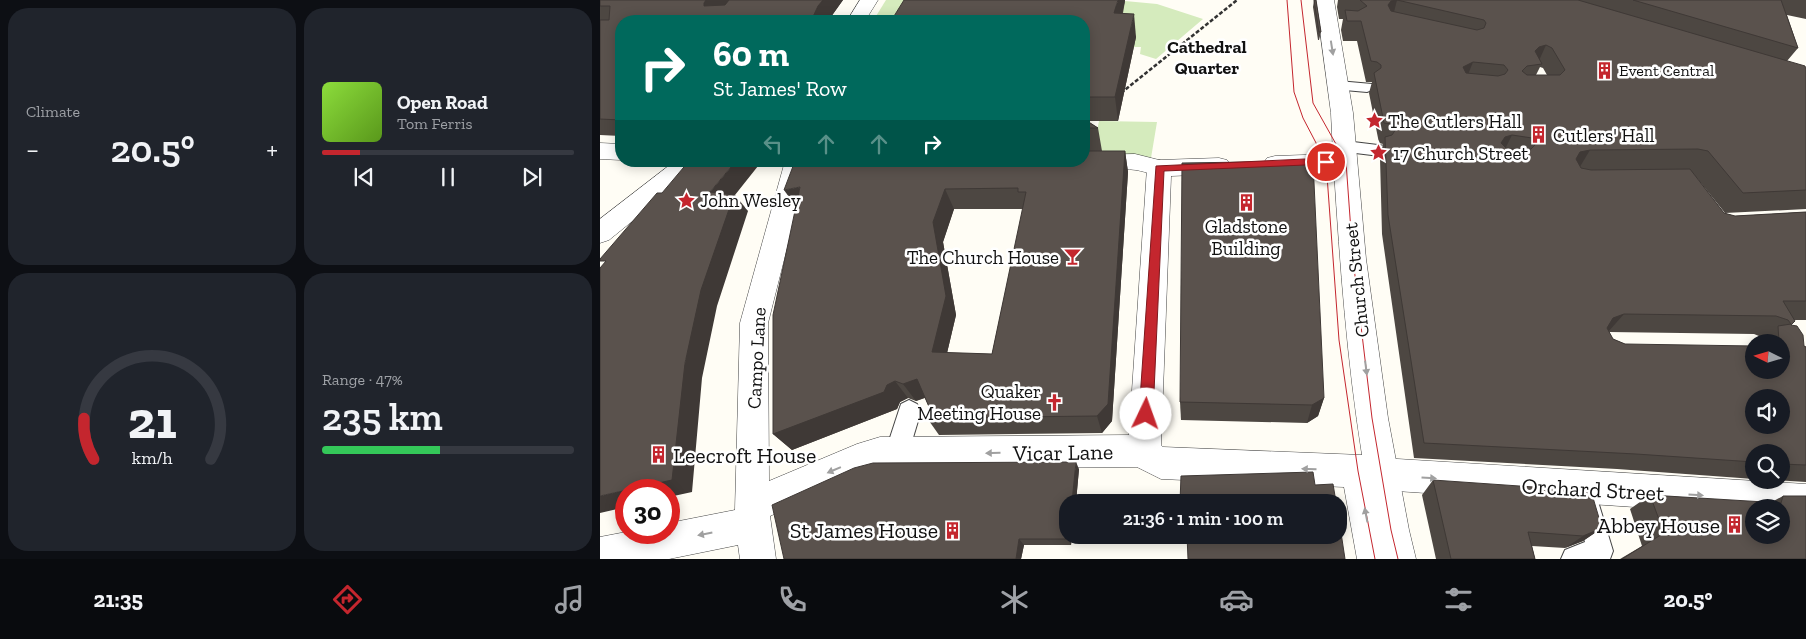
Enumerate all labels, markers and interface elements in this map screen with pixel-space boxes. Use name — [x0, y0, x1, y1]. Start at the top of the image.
text: 60 m — [713, 33, 789, 75]
icon: right — [630, 35, 695, 100]
district label: Cathedral Quarter — [1167, 36, 1247, 79]
one-way arrow — [1329, 41, 1337, 57]
building icon: Event Central — [1595, 60, 1615, 80]
place label: Event Central — [1619, 61, 1714, 80]
text: St James' Row — [713, 75, 847, 102]
text: Open Road — [397, 91, 488, 114]
text: Climate — [26, 102, 80, 121]
place label: The Cutlers Hall — [1388, 110, 1522, 133]
place icon: The Cutlers Hall — [1364, 111, 1384, 131]
text: Tom Ferris — [397, 114, 473, 133]
place label: Cutlers' Hall — [1553, 124, 1655, 147]
building icon: Cutlers' Hall — [1529, 125, 1549, 145]
text: 20.5° — [110, 126, 195, 172]
icon: left — [759, 130, 787, 158]
icon: ahead — [812, 130, 840, 158]
icon: ahead — [865, 130, 893, 158]
icon: right — [918, 130, 946, 158]
text: − — [26, 133, 39, 166]
text: + — [266, 133, 278, 166]
pin — [1305, 141, 1347, 183]
place label: 17 Church Street — [1393, 142, 1528, 165]
place icon: 17 Church Street — [1369, 143, 1389, 163]
icon: arrive — [1312, 148, 1340, 176]
icon: previous — [350, 163, 378, 191]
icon: pause — [434, 163, 462, 191]
icon: next — [518, 163, 546, 191]
place label: John Wesley — [700, 189, 801, 212]
place icon: John Wesley — [676, 190, 696, 210]
building icon: Gladstone Building — [1236, 193, 1256, 213]
place label: Gladstone Building — [1205, 215, 1287, 260]
street label: Church Street — [1339, 221, 1374, 338]
place label: The Church House — [907, 246, 1059, 269]
bar icon: The Church House — [1063, 247, 1083, 267]
street label: Campo Lane — [742, 307, 771, 409]
north arrow — [1745, 334, 1790, 379]
map controls — [1745, 334, 1790, 544]
one-way arrow — [1362, 360, 1370, 376]
text: Range · 47% — [322, 370, 403, 389]
place label: Quaker Meeting House — [917, 380, 1041, 425]
position arrow — [1119, 387, 1171, 439]
text: 21 — [128, 389, 176, 451]
button: sound — [1745, 389, 1790, 434]
church icon: Quaker Meeting House — [1045, 392, 1065, 412]
text: 235 km — [322, 394, 443, 440]
street label: Vicar Lane — [1012, 438, 1113, 467]
place label: Leecroft House — [673, 442, 816, 469]
button: search — [1745, 444, 1790, 489]
building icon: Leecroft House — [649, 445, 669, 465]
text: km/h — [132, 447, 172, 469]
one-way arrow — [985, 449, 1001, 457]
one-way arrow — [1301, 464, 1317, 472]
one-way arrow — [827, 467, 841, 475]
street label: Orchard Street — [1521, 472, 1666, 507]
one-way arrow — [1422, 475, 1438, 483]
speed limit sign: 30 — [615, 479, 680, 544]
one-way arrow — [1689, 491, 1705, 499]
button: layers — [1745, 499, 1790, 544]
text: 21:36 · 1 min · 100 m — [1123, 507, 1283, 530]
one-way arrow — [1362, 507, 1370, 523]
place label: Abbey House — [1597, 512, 1720, 539]
building icon: Abbey House — [1724, 515, 1744, 535]
place label: St James House — [790, 517, 938, 544]
building icon: St James House — [942, 520, 962, 540]
one-way arrow — [696, 530, 712, 538]
icon: directions — [330, 582, 365, 617]
icon: music — [552, 582, 587, 617]
icon: phone — [775, 582, 810, 617]
icon: climate — [997, 582, 1032, 617]
icon: car — [1219, 582, 1254, 617]
icon: filters — [1441, 582, 1476, 617]
text: 21:35 — [94, 586, 143, 613]
text: 20.5° — [1663, 586, 1712, 613]

